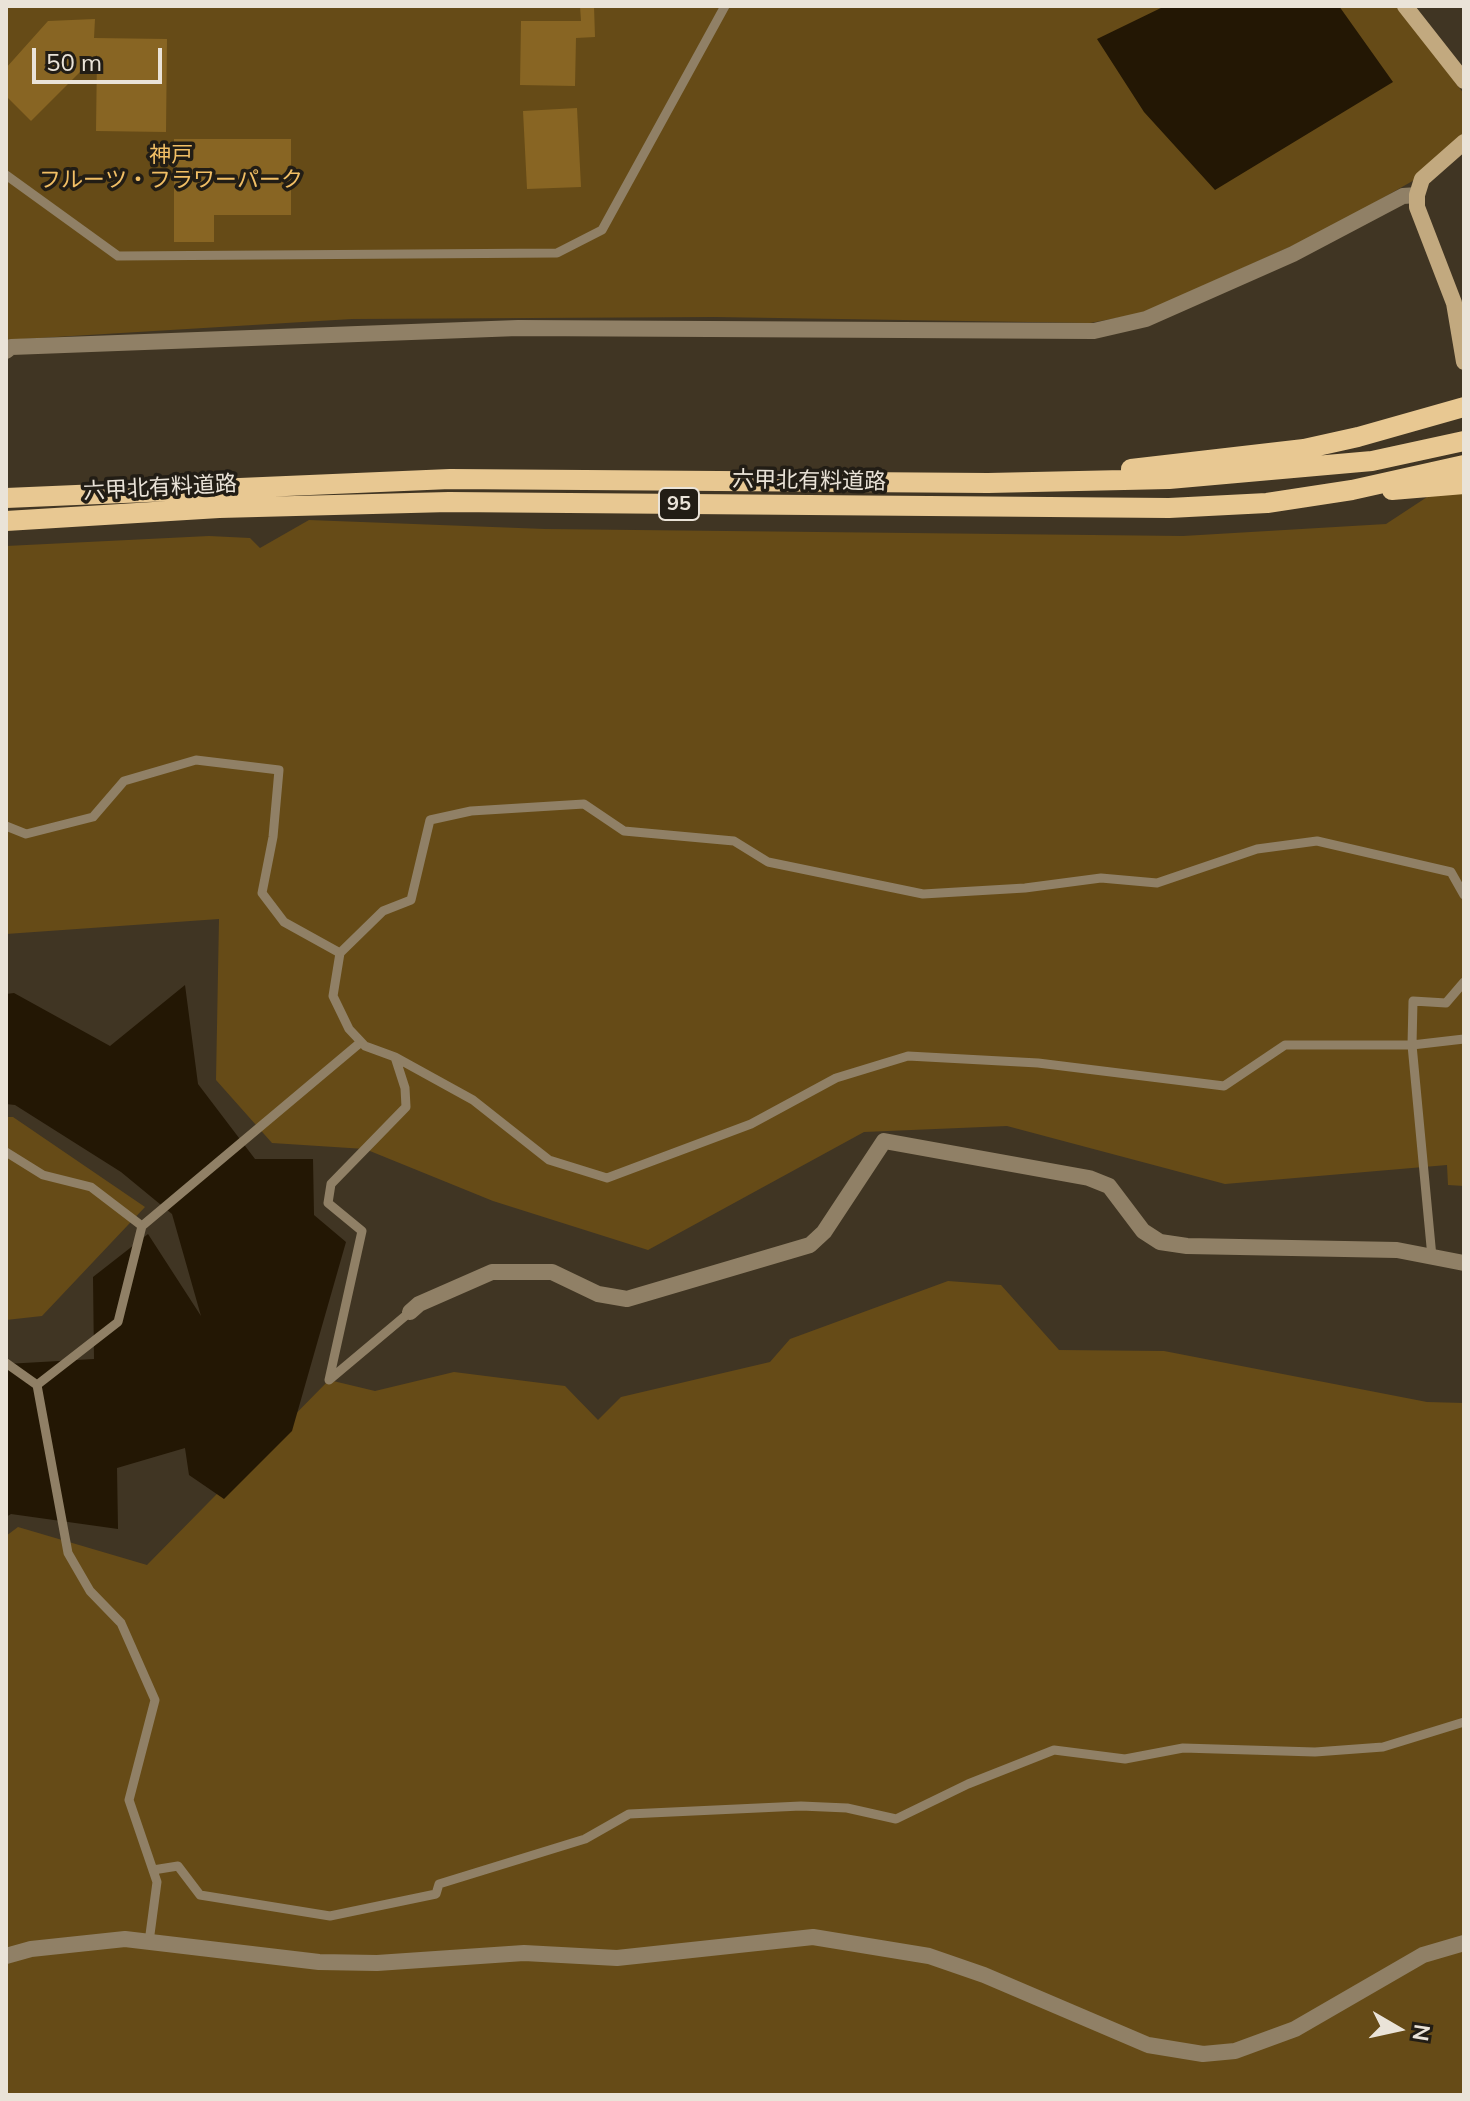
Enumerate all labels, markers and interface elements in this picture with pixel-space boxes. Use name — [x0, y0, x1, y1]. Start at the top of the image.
scale bar — [36, 32, 166, 82]
text: 50 m — [46, 47, 102, 77]
park label: 神戸 フルーツ・フラワーパーク — [39, 142, 303, 194]
street label: 六甲北有料道路 — [732, 466, 886, 496]
street label: 六甲北有料道路 — [82, 471, 238, 505]
road number: 95 — [659, 488, 699, 520]
north arrow — [1358, 1989, 1438, 2069]
text: N — [1407, 2022, 1437, 2043]

